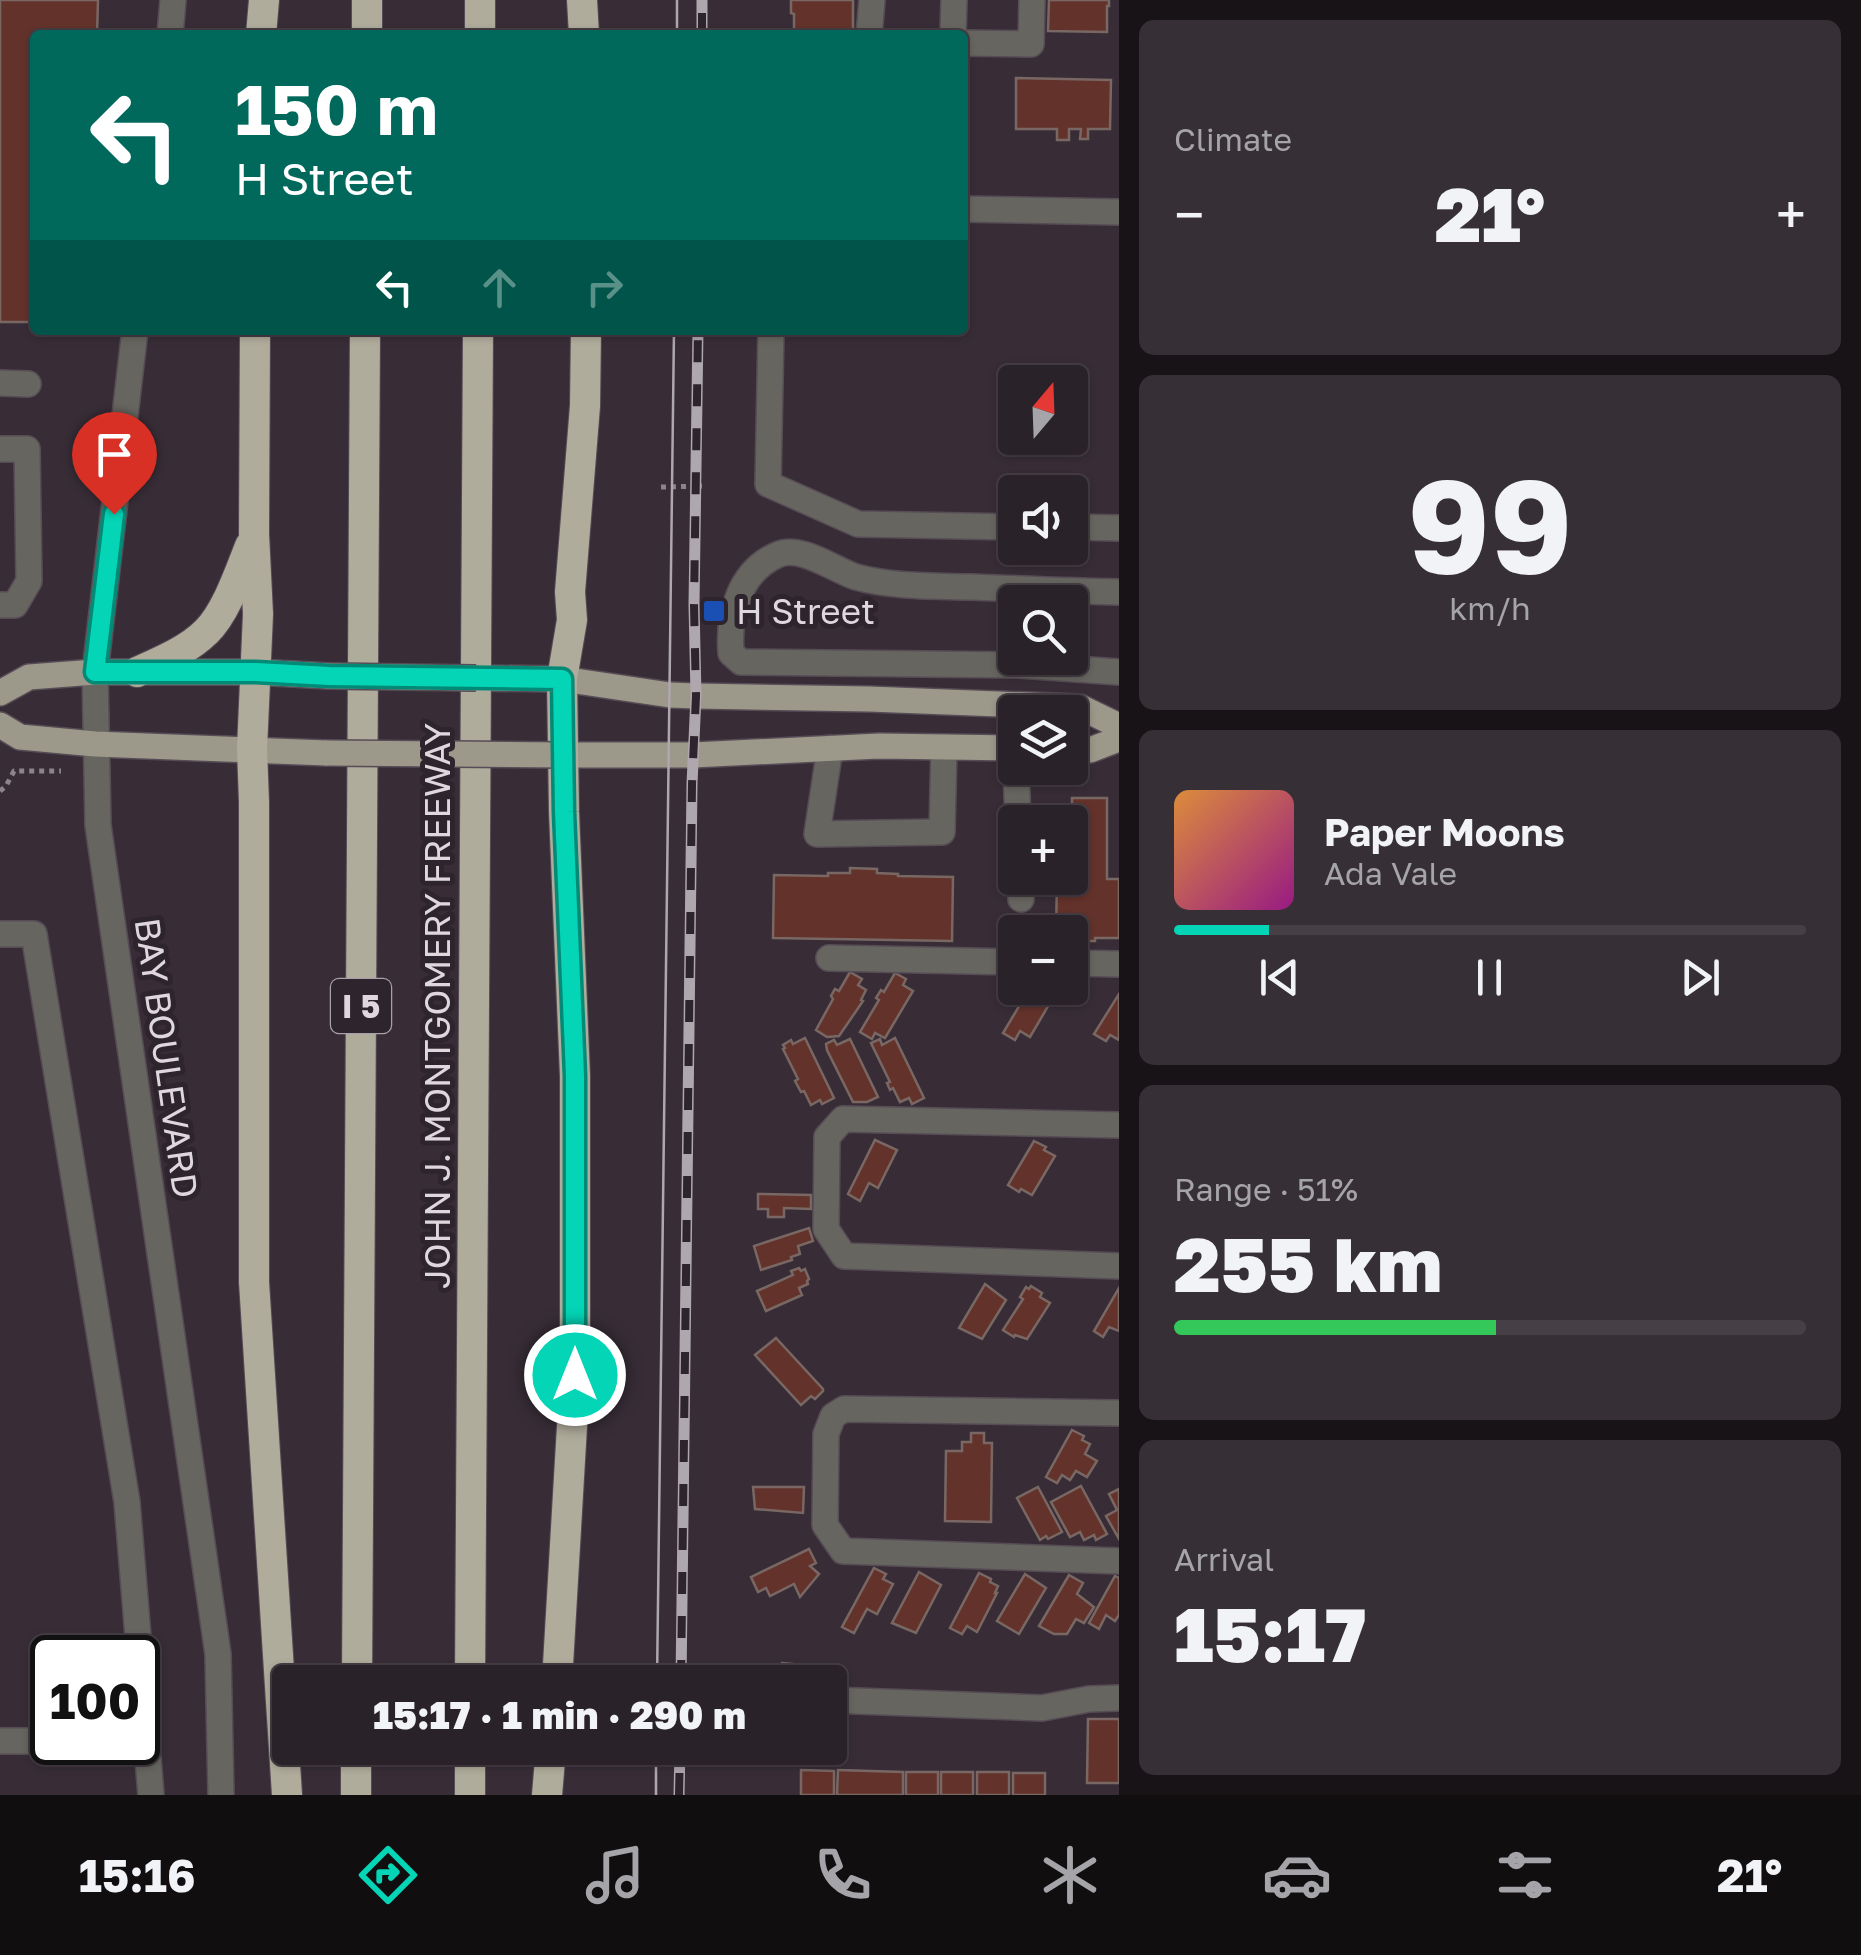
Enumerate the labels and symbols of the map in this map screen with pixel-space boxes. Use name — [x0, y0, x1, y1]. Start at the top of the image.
north arrow — [998, 365, 1088, 455]
pin — [72, 412, 157, 515]
place label: H Street — [736, 590, 875, 632]
marker: H Street — [701, 598, 727, 624]
street label: JOHN J. MONTGOMERY FREEWAY — [416, 723, 458, 1289]
street label: BAY BOULEVARD — [127, 915, 207, 1201]
road number: I 5 — [331, 979, 391, 1033]
position arrow — [523, 1323, 627, 1427]
speed limit sign: 100 — [30, 1635, 160, 1765]

